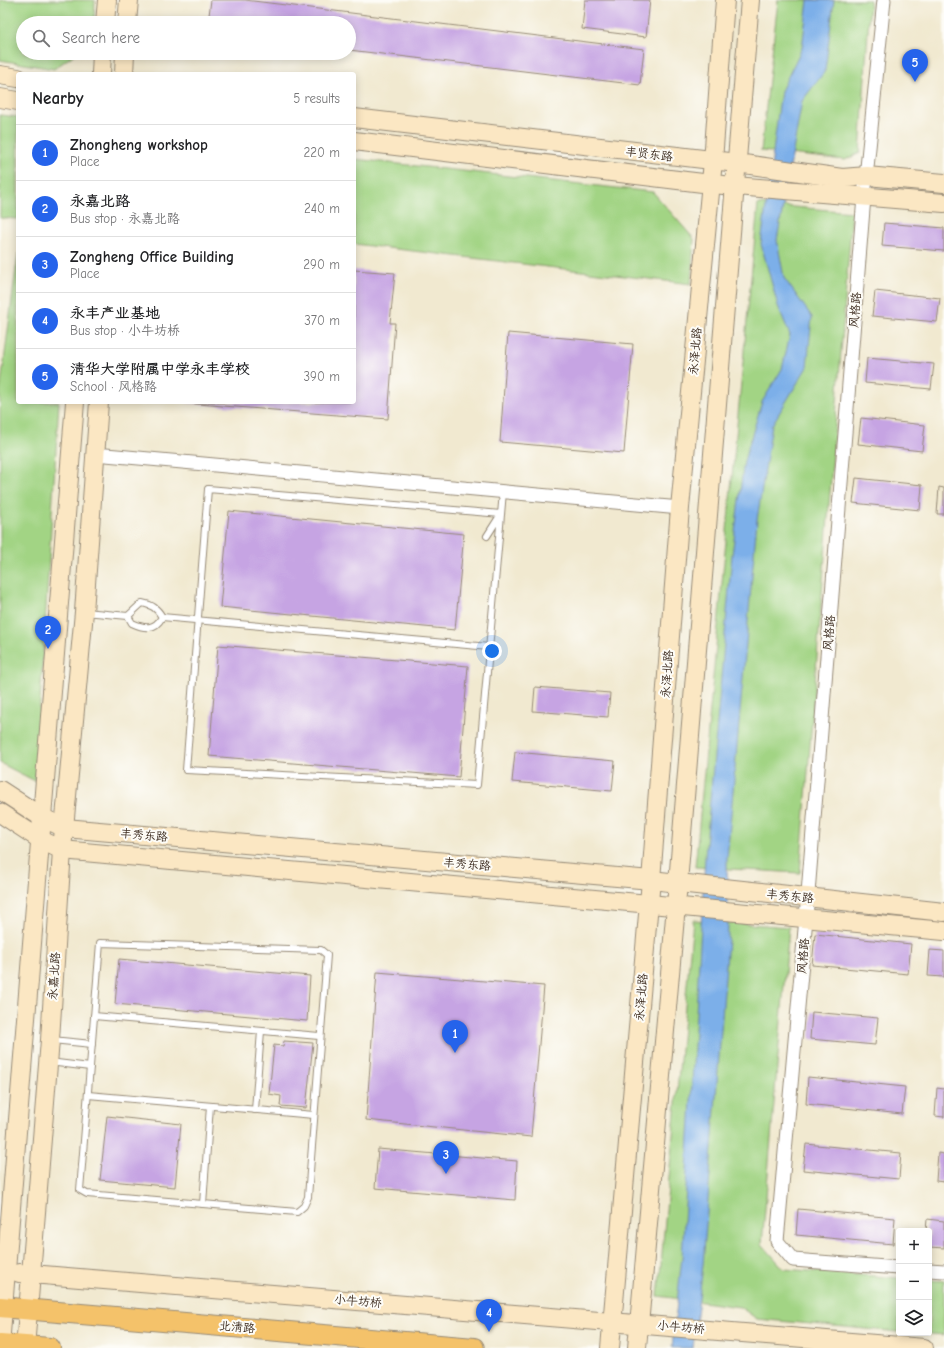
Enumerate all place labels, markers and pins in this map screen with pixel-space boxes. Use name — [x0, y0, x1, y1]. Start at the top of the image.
pin: 5 — [902, 49, 928, 82]
pin: 2 — [35, 616, 61, 649]
pin: 1 — [442, 1020, 468, 1053]
pin: 3 — [433, 1141, 459, 1174]
pin: 4 — [476, 1299, 502, 1332]

